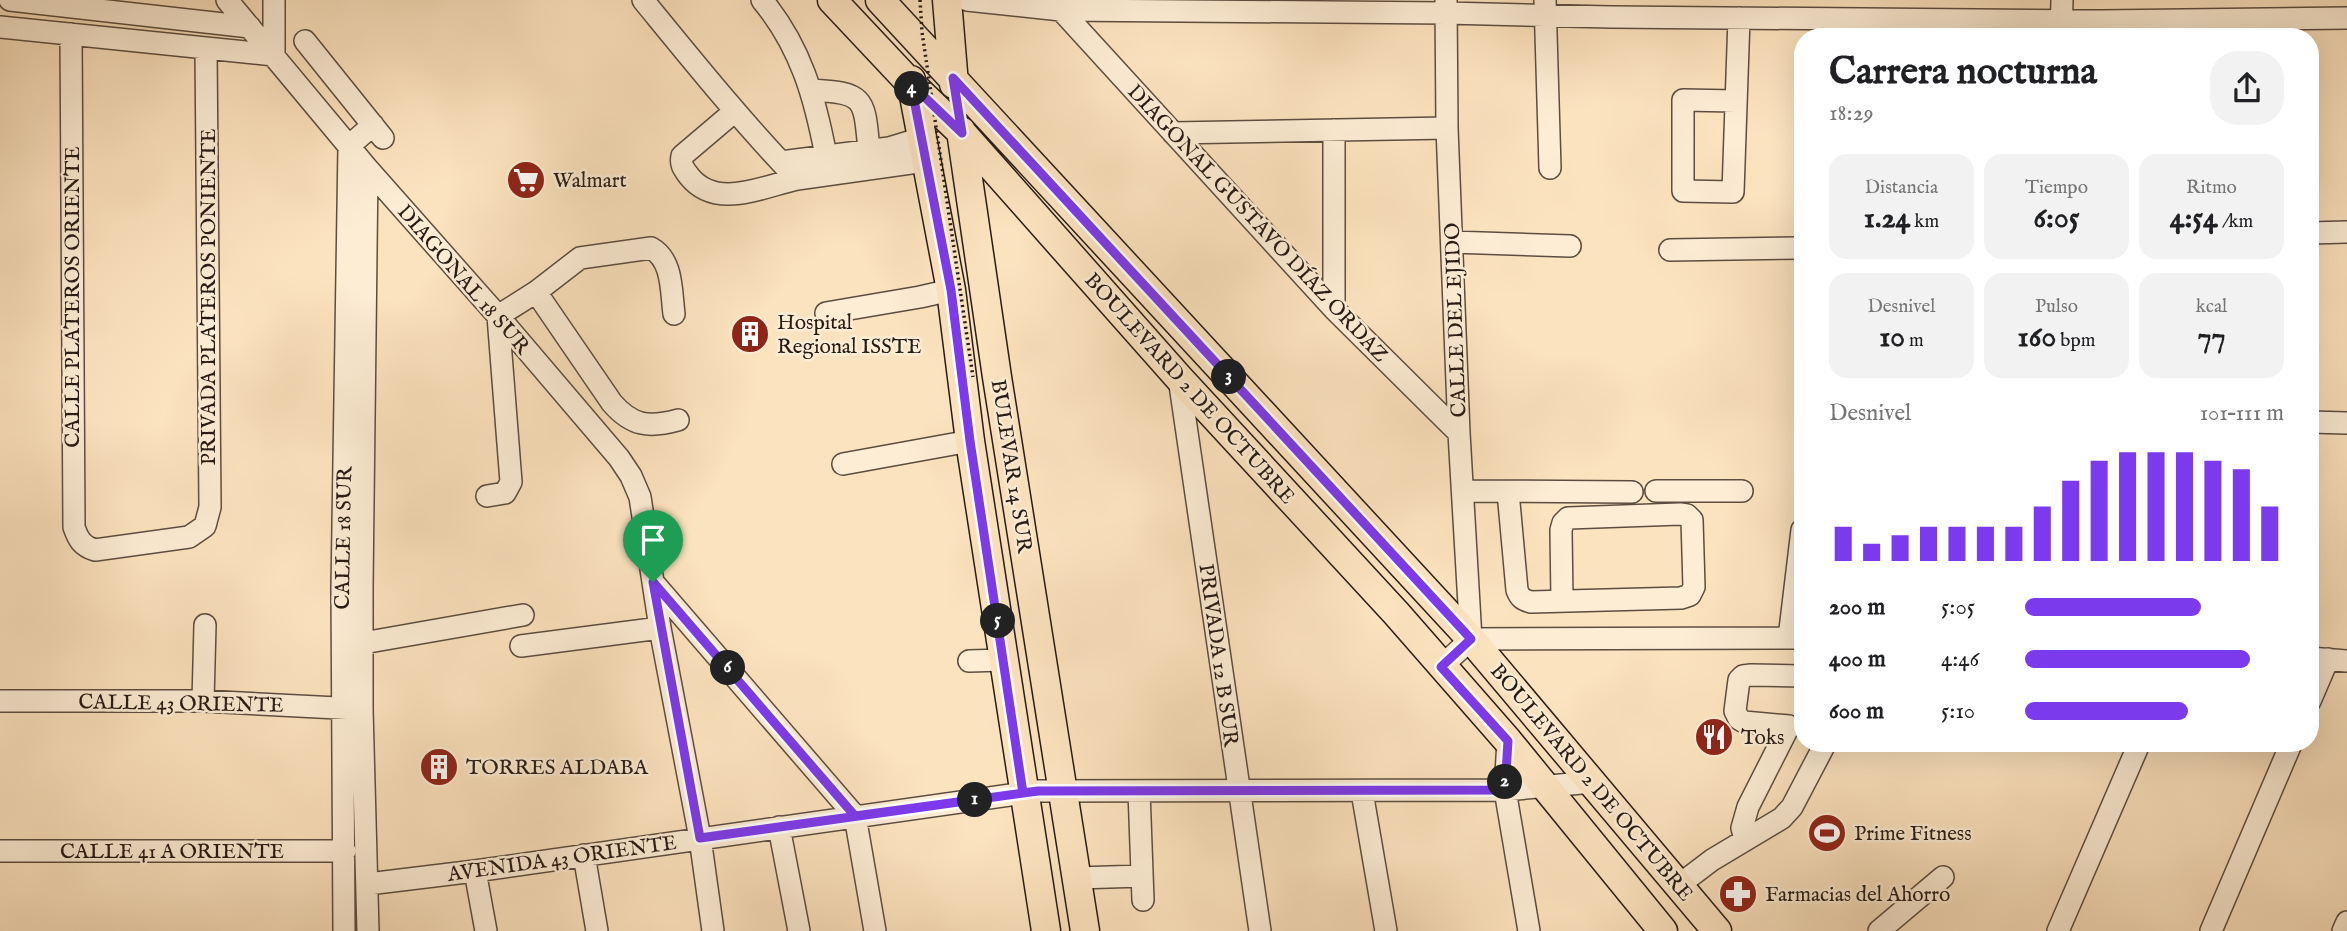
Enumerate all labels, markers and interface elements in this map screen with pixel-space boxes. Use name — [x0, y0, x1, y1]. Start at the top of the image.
text: Carrera nocturna — [1829, 49, 2097, 97]
button: share — [2210, 51, 2284, 125]
pin: 4 — [894, 72, 930, 106]
text: 4 — [907, 76, 916, 100]
street label: DIAGONAL GUSTAVO DÍAZ ORDAZ — [1121, 79, 1394, 369]
text: 18:29 — [1829, 99, 1873, 128]
street label: PRIVADA PLATEROS PONIENTE — [196, 128, 223, 466]
street label: CALLE PLATEROS ORIENTE — [60, 146, 87, 448]
supermarket icon: Walmart — [505, 159, 547, 201]
place label: Walmart — [553, 168, 627, 195]
text: Distancia — [1865, 176, 1938, 200]
text: Tiempo — [2025, 176, 2088, 200]
text: Ritmo — [2186, 176, 2237, 200]
street label: DIAGONAL 18 SUR — [390, 199, 536, 361]
text: 1.24 — [1864, 200, 1910, 238]
text: 6:05 — [2033, 200, 2080, 238]
text: 4:54 — [2170, 200, 2218, 238]
text: km — [1910, 210, 1939, 234]
text: /km — [2218, 210, 2253, 234]
street label: CALLE DEL EJIDO — [1440, 222, 1473, 418]
street label: BOULEVARD 2 DE OCTUBRE — [1078, 268, 1300, 510]
text: Desnivel — [1867, 295, 1936, 319]
text: Pulso — [2035, 295, 2078, 319]
text: kcal — [2196, 295, 2227, 319]
place label: Hospital Regional ISSTE — [777, 310, 922, 361]
building icon: Hospital Regional ISSTE — [729, 313, 771, 355]
text: 10 — [1879, 319, 1905, 357]
text: 160 — [2018, 319, 2056, 357]
text: 77 — [2197, 319, 2226, 357]
text: m — [1905, 329, 1924, 353]
text: bpm — [2056, 329, 2095, 353]
pin: 3 — [1212, 360, 1246, 394]
text: 3 — [1225, 364, 1232, 388]
street label: BULEVAR 14 SUR — [983, 378, 1038, 556]
text: Desnivel — [1829, 399, 1911, 428]
text: 101–111 m — [2200, 399, 2284, 428]
street label: CALLE 18 SUR — [330, 465, 359, 610]
pin — [623, 510, 683, 582]
icon: arrive — [634, 521, 672, 559]
street label: PRIVADA 12 B SUR — [1191, 562, 1244, 749]
text: 200 m — [1829, 593, 1885, 622]
text: 5:05 — [1941, 593, 1975, 622]
pin: 5 — [981, 604, 1016, 638]
text: 5 — [994, 608, 1001, 632]
text: 400 m — [1829, 645, 1886, 674]
text: 4:46 — [1941, 645, 1979, 674]
pin: 6 — [710, 650, 746, 686]
text: 6 — [723, 655, 732, 679]
street label: BOULEVARD 2 DE OCTUBRE — [1485, 658, 1699, 906]
street label: CALLE 43 ORIENTE — [78, 689, 284, 720]
text: 600 m — [1829, 697, 1884, 726]
text: 5:10 — [1941, 697, 1975, 726]
restaurant icon: Toks — [1693, 716, 1735, 758]
place label: Toks — [1741, 725, 1784, 752]
building icon: TORRES ALDABA — [418, 746, 460, 788]
place label: TORRES ALDABA — [466, 755, 649, 782]
pin: 2 — [1488, 764, 1522, 800]
pin: 1 — [958, 782, 992, 818]
text: 1 — [971, 787, 978, 811]
sports icon: Prime Fitness — [1806, 812, 1848, 854]
place label: Prime Fitness — [1854, 821, 1972, 848]
street label: AVENIDA 43 ORIENTE — [445, 830, 679, 889]
street label: CALLE 41 A ORIENTE — [60, 839, 284, 866]
pharmacy icon: Farmacias del Ahorro — [1717, 873, 1759, 915]
place label: Farmacias del Ahorro — [1765, 882, 1950, 909]

